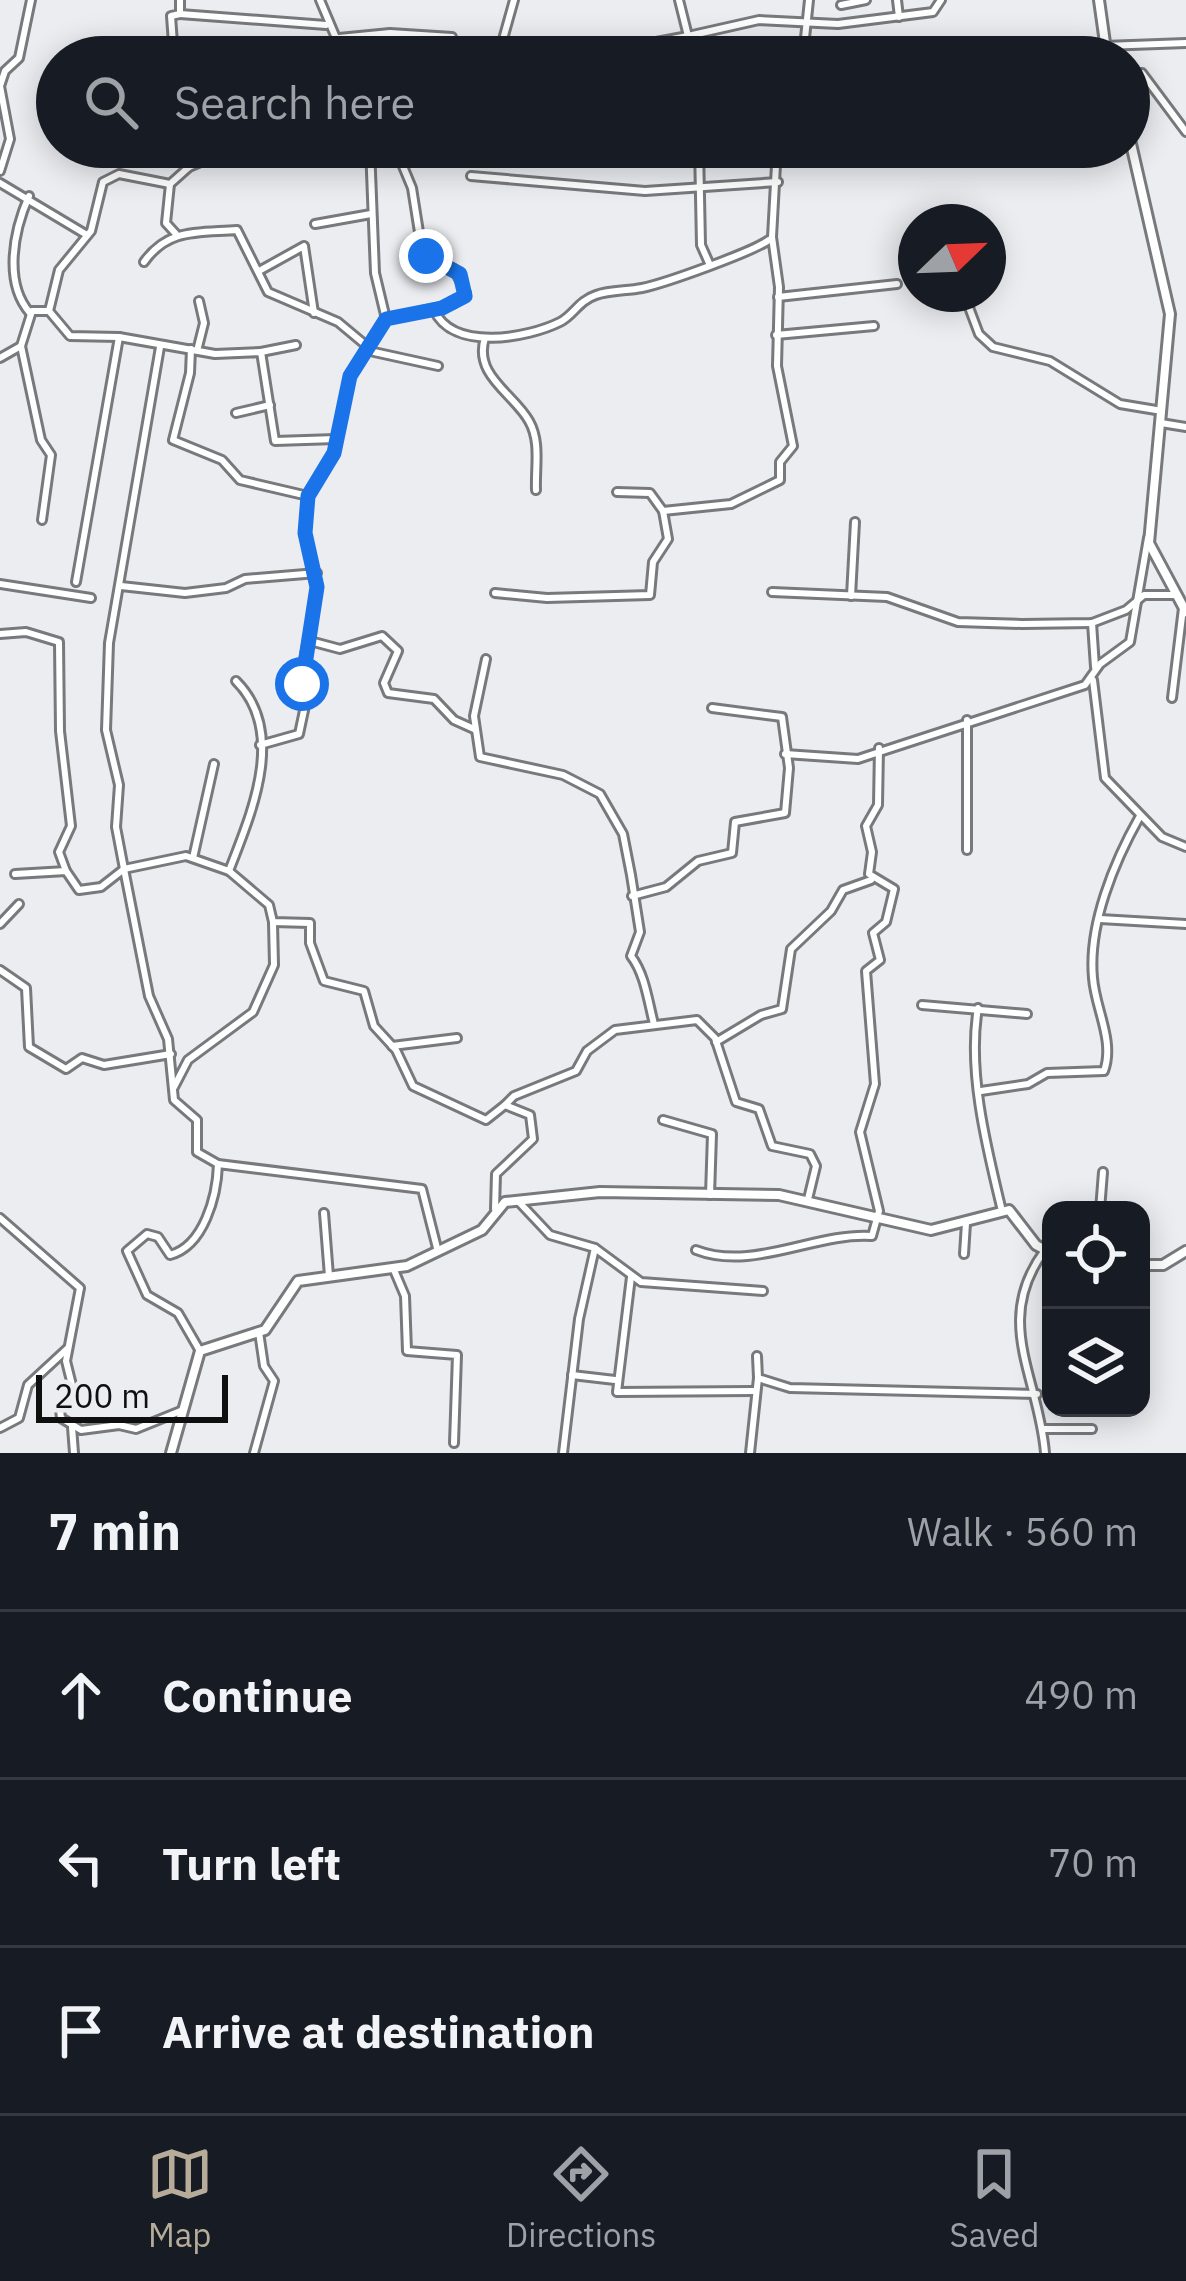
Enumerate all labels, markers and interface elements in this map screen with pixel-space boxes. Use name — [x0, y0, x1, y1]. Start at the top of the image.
search box — [36, 36, 1150, 168]
icon: search — [78, 69, 144, 135]
text: Search here — [174, 73, 415, 131]
north arrow — [898, 204, 1006, 312]
route end — [399, 229, 453, 283]
route start — [275, 657, 329, 711]
map controls — [1042, 1201, 1150, 1417]
button: locate — [1042, 1201, 1150, 1309]
button: layers — [1042, 1309, 1150, 1417]
scale bar — [36, 1369, 228, 1422]
text: 200 m — [54, 1374, 150, 1417]
text: 7 min — [48, 1498, 181, 1564]
text: Walk · 560 m — [907, 1506, 1138, 1557]
icon: ahead — [48, 1662, 114, 1728]
text: Continue — [162, 1666, 353, 1724]
text: 490 m — [1025, 1669, 1138, 1720]
icon: left — [48, 1830, 114, 1896]
text: Turn left — [162, 1834, 341, 1892]
text: 70 m — [1048, 1837, 1138, 1888]
icon: arrive — [48, 1998, 114, 2064]
text: Arrive at destination — [162, 2002, 595, 2060]
tab: Map — [147, 2141, 213, 2256]
tab: Directions — [506, 2141, 656, 2256]
tab: Saved — [950, 2141, 1039, 2256]

